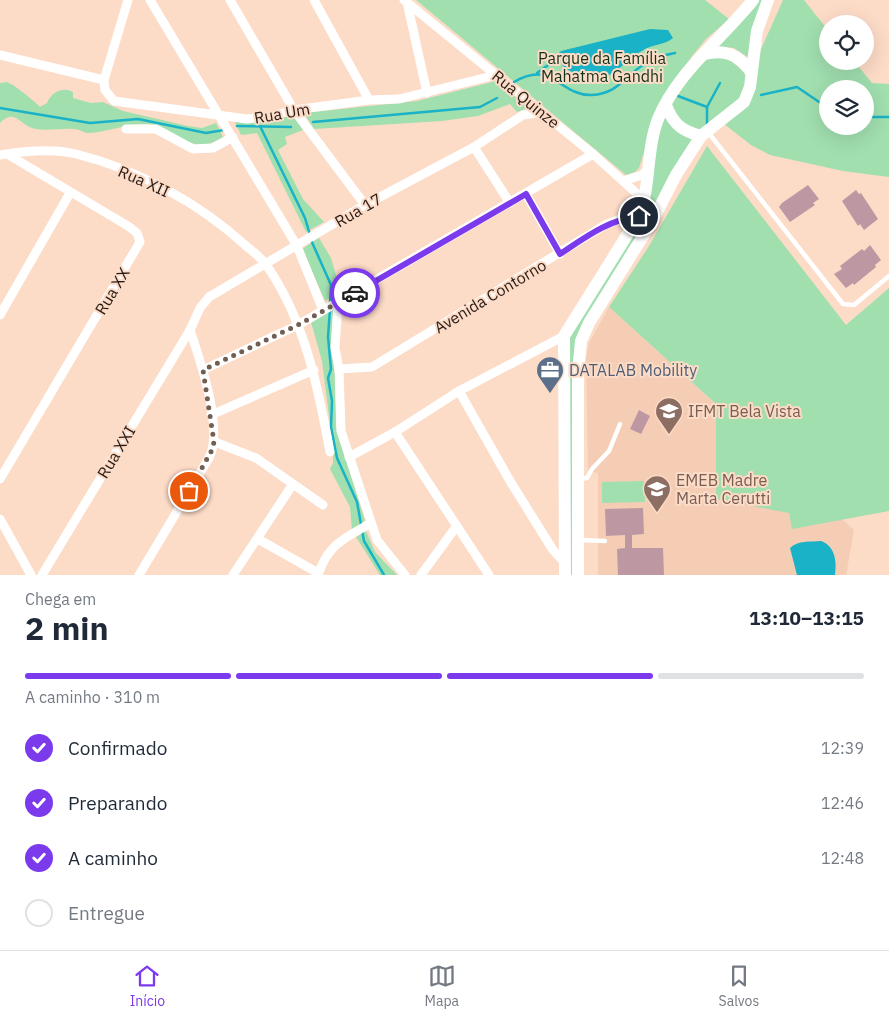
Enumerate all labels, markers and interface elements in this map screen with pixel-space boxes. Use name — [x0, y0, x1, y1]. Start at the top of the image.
map controls — [819, 15, 874, 135]
button: locate — [819, 15, 874, 70]
park label: Parque da Família Mahatma Gandhi — [538, 48, 666, 86]
street label: Rua Quinze — [488, 66, 564, 132]
button: layers — [819, 80, 874, 135]
street label: Rua Um — [252, 98, 312, 128]
street label: Rua XII — [115, 161, 173, 201]
street label: Rua 17 — [331, 189, 385, 231]
pin — [618, 195, 660, 237]
icon: home — [625, 202, 653, 230]
street label: Avenida Contorno — [430, 255, 550, 337]
street label: Rua XX — [90, 264, 134, 318]
courier — [330, 268, 380, 318]
icon: car — [341, 279, 369, 307]
office icon: DATALAB Mobility — [535, 355, 565, 394]
place label: DATALAB Mobility — [569, 360, 697, 380]
school or university icon: IFMT Bela Vista — [654, 396, 684, 435]
place label: IFMT Bela Vista — [688, 401, 801, 421]
street label: Rua XXI — [93, 422, 139, 482]
pin — [168, 470, 210, 512]
place label: EMEB Madre Marta Cerutti — [676, 470, 770, 508]
school or university icon: EMEB Madre Marta Cerutti — [642, 474, 672, 513]
icon: bag — [175, 477, 203, 505]
text: Chega em — [25, 589, 96, 609]
text: 13:10–13:15 — [749, 606, 864, 630]
text: 2 min — [25, 607, 109, 649]
text: A caminho · 310 m — [25, 687, 160, 707]
icon: check — [25, 734, 53, 762]
text: Confirmado — [68, 736, 167, 760]
text: 12:39 — [821, 738, 864, 758]
icon: check — [25, 789, 53, 817]
text: Preparando — [68, 791, 167, 815]
text: 12:46 — [821, 793, 864, 813]
icon: check — [25, 844, 53, 872]
text: A caminho — [68, 846, 158, 870]
text: 12:48 — [821, 848, 864, 868]
text: Entregue — [68, 901, 145, 925]
tab: Início — [130, 962, 165, 1010]
tab: Mapa — [425, 962, 459, 1010]
tab: Salvos — [719, 962, 759, 1010]

